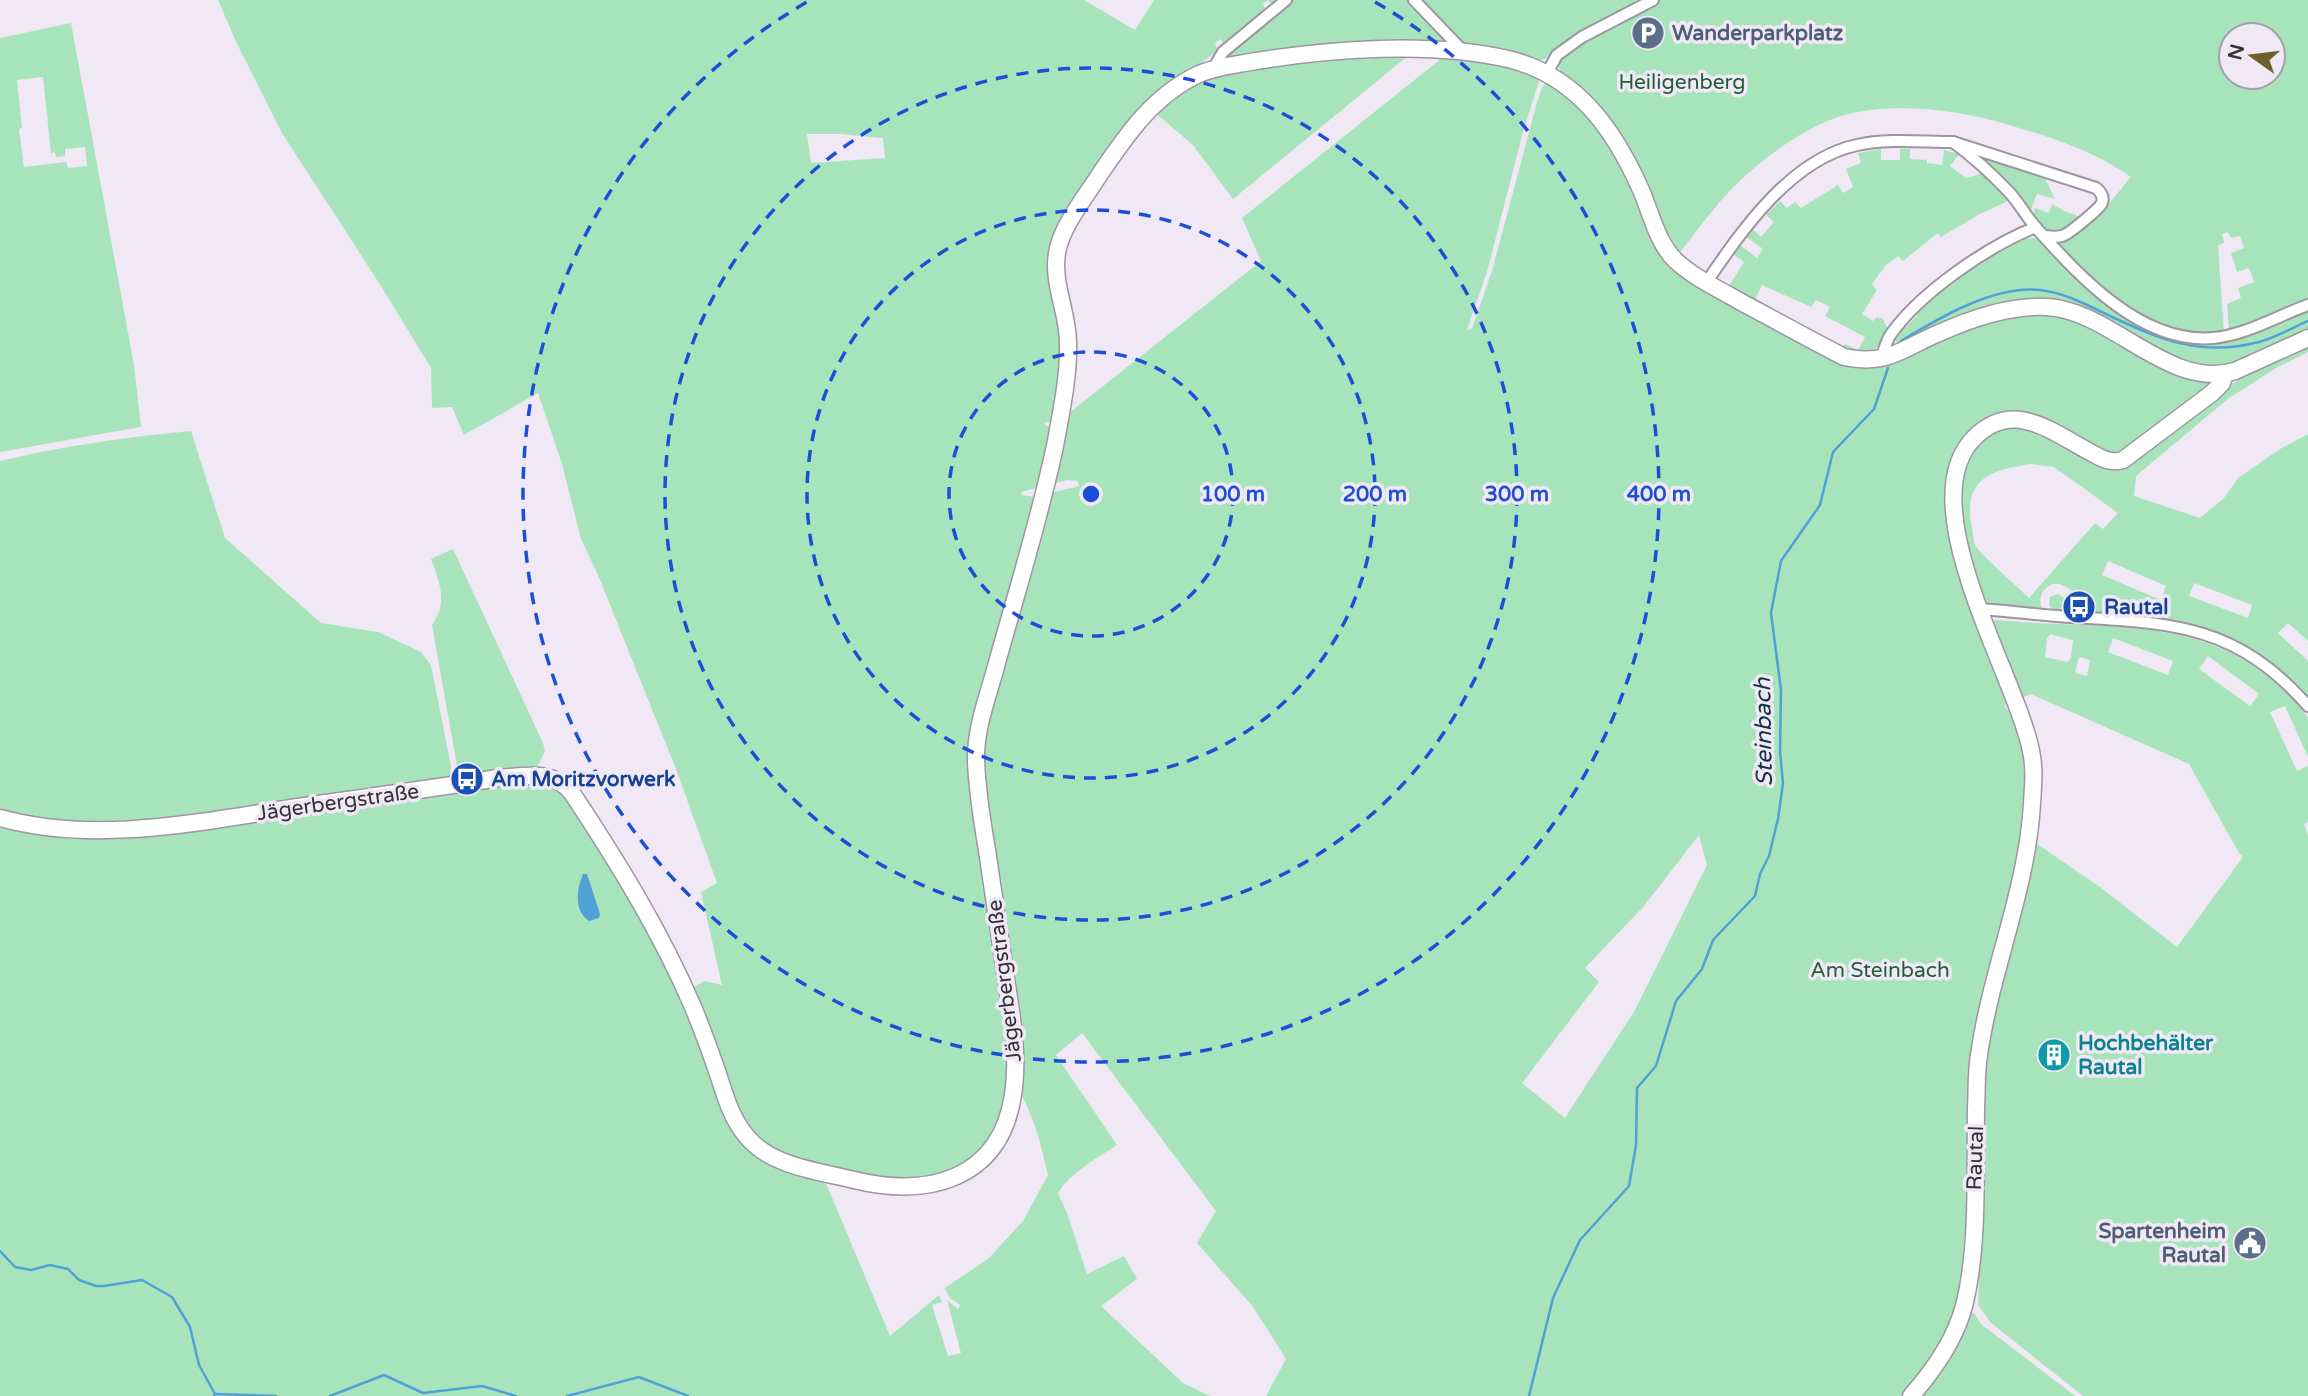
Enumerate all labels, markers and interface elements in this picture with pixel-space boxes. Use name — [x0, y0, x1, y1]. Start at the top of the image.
parking icon: Wanderparkplatz — [1629, 14, 1667, 52]
place label: Wanderparkplatz — [1672, 21, 1844, 46]
north arrow — [2217, 21, 2287, 91]
text: N — [2224, 42, 2249, 62]
park label: Heiligenberg — [1618, 70, 1746, 95]
centre of rings — [1079, 482, 1103, 506]
text: 100 m — [1201, 482, 1265, 507]
text: 200 m — [1343, 482, 1407, 507]
text: 300 m — [1485, 482, 1549, 507]
text: 400 m — [1627, 482, 1691, 507]
bus stop icon: Rautal — [2060, 588, 2098, 626]
place label: Rautal — [2104, 595, 2169, 620]
water label: Steinbach — [1749, 676, 1779, 787]
bus stop icon: Am Moritzvorwerk — [448, 760, 486, 798]
place label: Am Moritzvorwerk — [491, 767, 676, 792]
street label: Jägerbergstraße — [255, 779, 421, 826]
street label: Jägerbergstraße — [982, 898, 1027, 1064]
park label: Am Steinbach — [1810, 958, 1950, 983]
place label: Hochbehälter Rautal — [2078, 1031, 2214, 1080]
building icon: Hochbehälter Rautal — [2035, 1036, 2073, 1074]
street label: Rautal — [1962, 1125, 1989, 1191]
place label: Spartenheim Rautal — [2098, 1219, 2226, 1268]
public building icon: Spartenheim Rautal — [2231, 1224, 2269, 1262]

